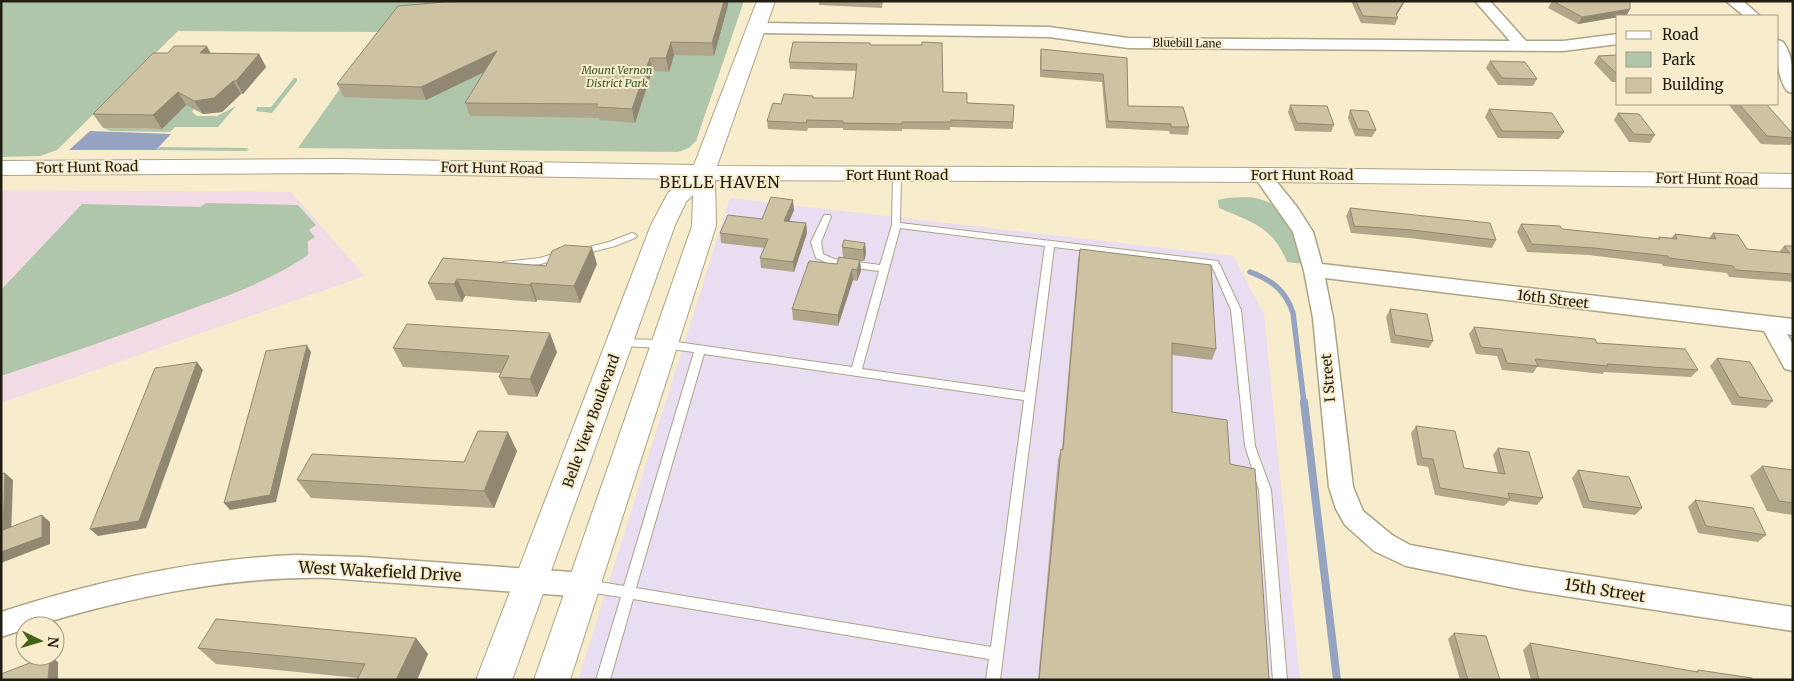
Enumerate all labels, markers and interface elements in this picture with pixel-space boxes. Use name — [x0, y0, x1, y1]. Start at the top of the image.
legend — [1616, 15, 1779, 105]
text: Road — [1662, 25, 1698, 44]
street label: Bluebill Lane — [1153, 35, 1222, 51]
text: Park — [1662, 50, 1696, 69]
park label: Mount Vernon District Park — [580, 63, 653, 90]
text: Building — [1662, 75, 1724, 94]
street label: Fort Hunt Road — [35, 157, 139, 177]
street label: Fort Hunt Road — [440, 158, 544, 178]
street label: Fort Hunt Road — [846, 166, 949, 184]
street label: Fort Hunt Road — [1251, 166, 1354, 184]
street label: Fort Hunt Road — [1655, 169, 1759, 189]
district label: BELLE HAVEN — [659, 172, 781, 192]
street label: 16th Street — [1516, 286, 1590, 312]
street label: Belle View Boulevard — [558, 351, 624, 490]
street label: I Street — [1317, 352, 1339, 403]
street label: West Wakefield Drive — [297, 557, 462, 585]
street label: 15th Street — [1563, 574, 1648, 606]
north arrow — [15, 616, 65, 666]
text: N — [44, 636, 62, 648]

